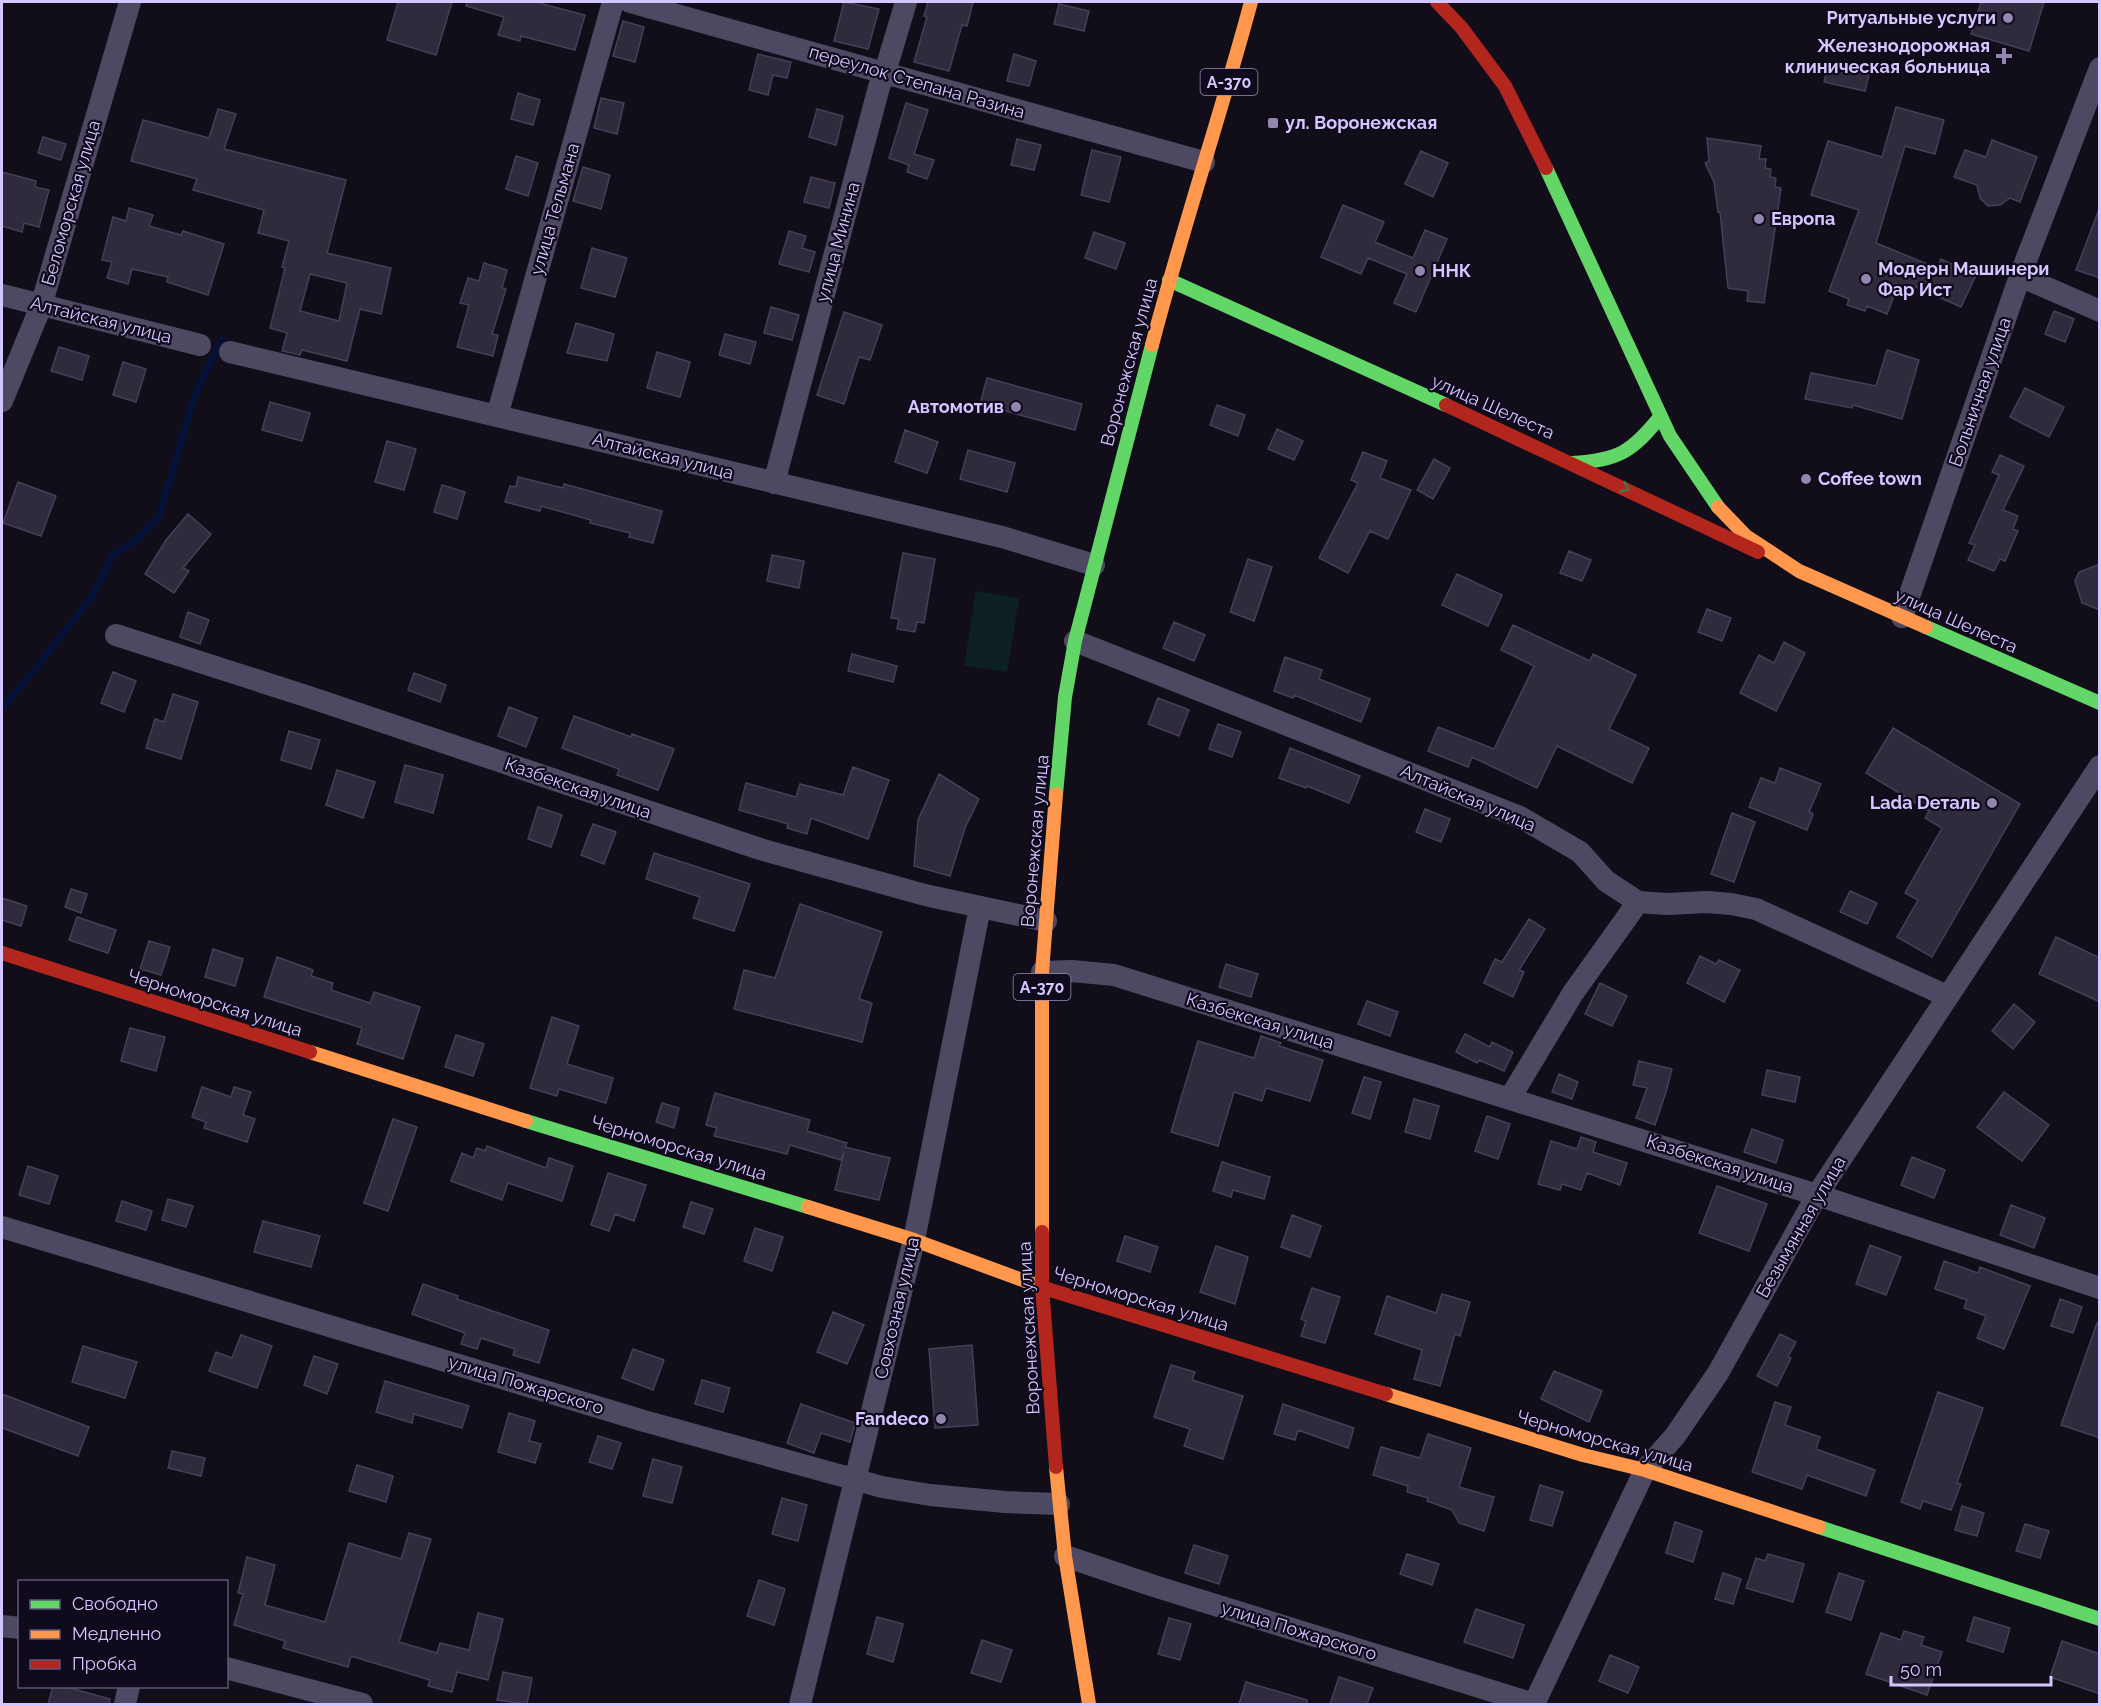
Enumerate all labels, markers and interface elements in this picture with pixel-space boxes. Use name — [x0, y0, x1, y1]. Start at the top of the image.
place label: Ритуальные услуги — [1826, 7, 1996, 28]
marker: Ритуальные услуги — [2001, 11, 2015, 25]
place label: Железнодорожная клиническая больница — [1785, 35, 1990, 77]
street label: переулок Степана Разина — [807, 41, 1027, 122]
marker: Железнодорожная клиническая больница — [1995, 47, 2013, 65]
road number: А-370 — [1200, 69, 1258, 95]
place label: ул. Воронежская — [1285, 112, 1437, 133]
marker: ул. Воронежская — [1266, 116, 1280, 130]
street label: Беломорская улица — [37, 118, 104, 288]
street label: улица Тельмана — [526, 140, 583, 277]
street label: улица Минина — [811, 180, 864, 304]
place label: Европа — [1771, 208, 1835, 229]
marker: Европа — [1752, 212, 1766, 226]
place label: Модерн Машинери Фар Ист — [1878, 258, 2049, 300]
place label: ННК — [1432, 260, 1472, 281]
marker: ННК — [1413, 264, 1427, 278]
marker: Модерн Машинери Фар Ист — [1859, 272, 1873, 286]
street label: Воронежская улица — [1096, 276, 1161, 448]
street label: Алтайская улица — [28, 292, 174, 347]
street label: Больничная улица — [1944, 314, 2015, 469]
street label: улица Шелеста — [1429, 370, 1558, 443]
place label: Автомотив — [908, 396, 1004, 417]
marker: Автомотив — [1009, 400, 1023, 414]
street label: Алтайская улица — [590, 428, 736, 483]
place label: Coffee town — [1818, 468, 1922, 489]
marker: Coffee town — [1799, 472, 1813, 486]
one-way arrow — [1618, 480, 1629, 492]
street label: улица Шелеста — [1892, 584, 2021, 657]
street label: Казбекская улица — [502, 753, 654, 822]
street label: Воронежская улица — [1016, 754, 1053, 928]
street label: Алтайская улица — [1397, 760, 1539, 835]
place label: Lada Dеталь — [1870, 792, 1980, 813]
marker: Lada Dеталь — [1985, 796, 1999, 810]
street label: Черноморская улица — [125, 964, 305, 1041]
road number: А-370 — [1014, 974, 1070, 1000]
street label: Казбекская улица — [1184, 988, 1336, 1053]
street label: Черноморская улица — [589, 1111, 769, 1184]
street label: Казбекская улица — [1644, 1130, 1796, 1197]
street label: Безымянная улица — [1752, 1152, 1850, 1301]
street label: Совхозная улица — [870, 1235, 923, 1381]
street label: Воронежская улица — [1013, 1241, 1044, 1415]
street label: Черноморская улица — [1051, 1262, 1231, 1335]
street label: улица Пожарского — [446, 1351, 607, 1418]
street label: Черноморская улица — [1515, 1405, 1696, 1476]
place label: Fandeco — [855, 1408, 929, 1429]
marker: Fandeco — [934, 1412, 948, 1426]
legend — [18, 1580, 228, 1688]
text: Свободно — [72, 1593, 158, 1614]
street label: улица Пожарского — [1219, 1597, 1380, 1664]
text: Медленно — [72, 1623, 161, 1644]
scale bar — [1891, 1649, 2052, 1687]
text: Пробка — [72, 1653, 137, 1674]
text: 50 m — [1900, 1659, 1942, 1680]

